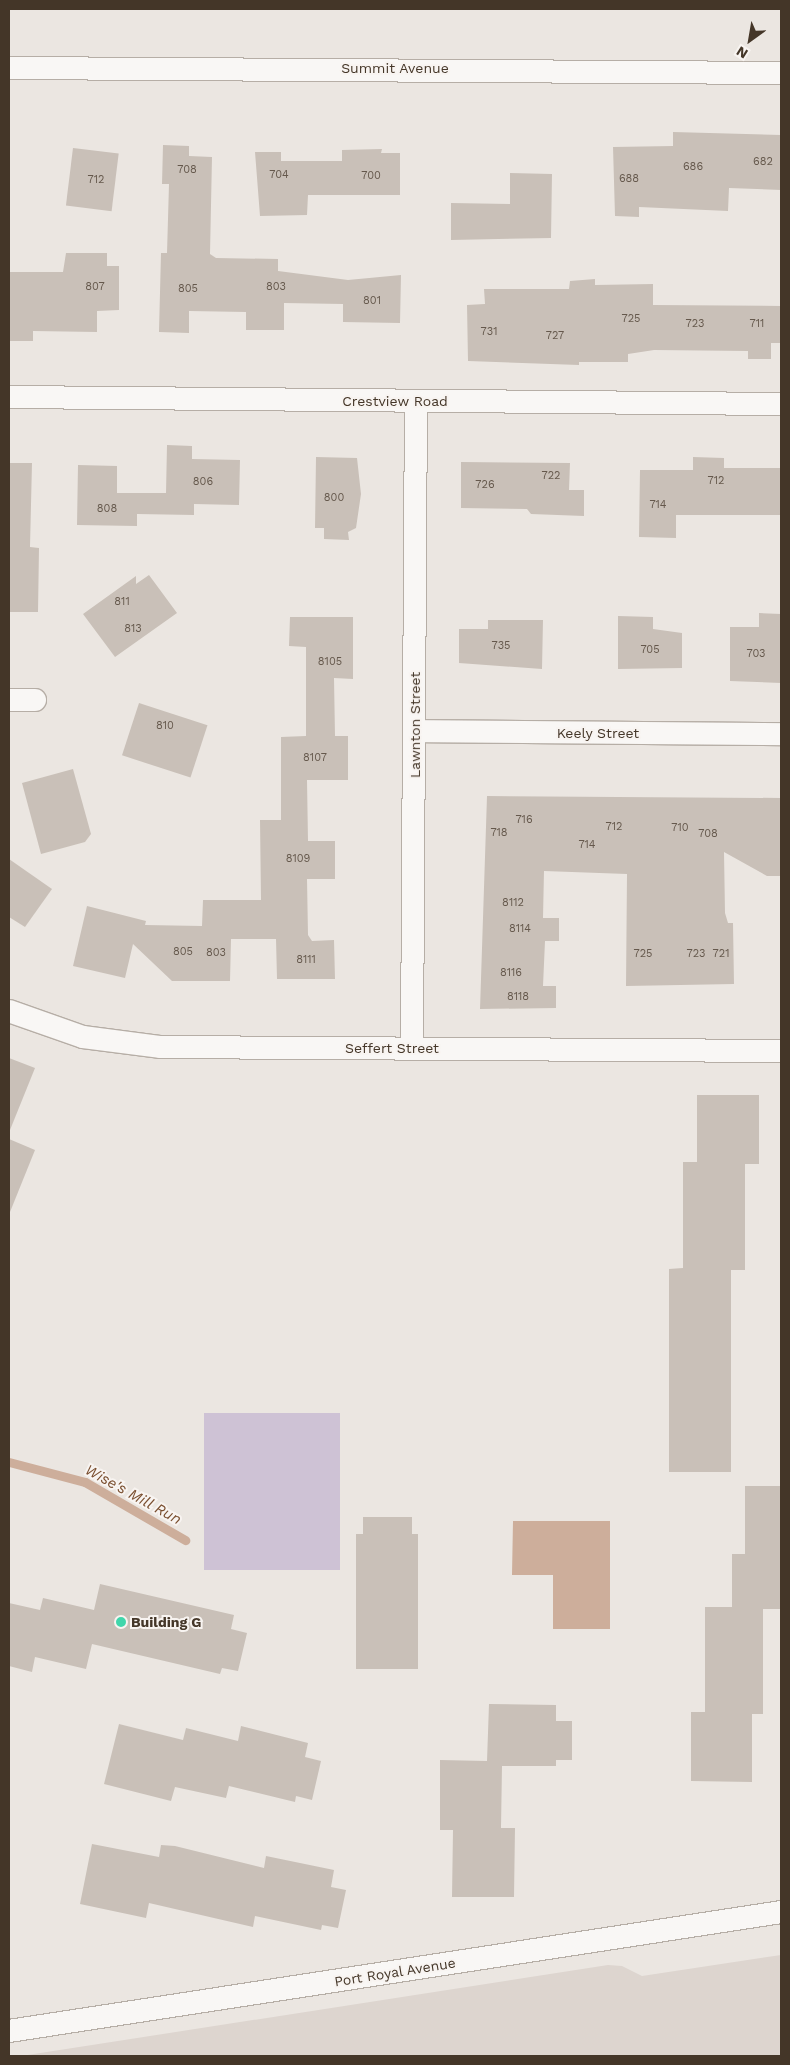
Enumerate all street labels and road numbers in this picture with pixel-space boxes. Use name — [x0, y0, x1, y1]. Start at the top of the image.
street label: Summit Avenue — [341, 60, 449, 76]
street label: Crestview Road — [342, 393, 448, 409]
street label: Lawnton Street — [407, 672, 423, 778]
street label: Keely Street — [557, 725, 639, 741]
street label: Seffert Street — [345, 1040, 439, 1056]
street label: Port Royal Avenue — [333, 1954, 457, 1990]

